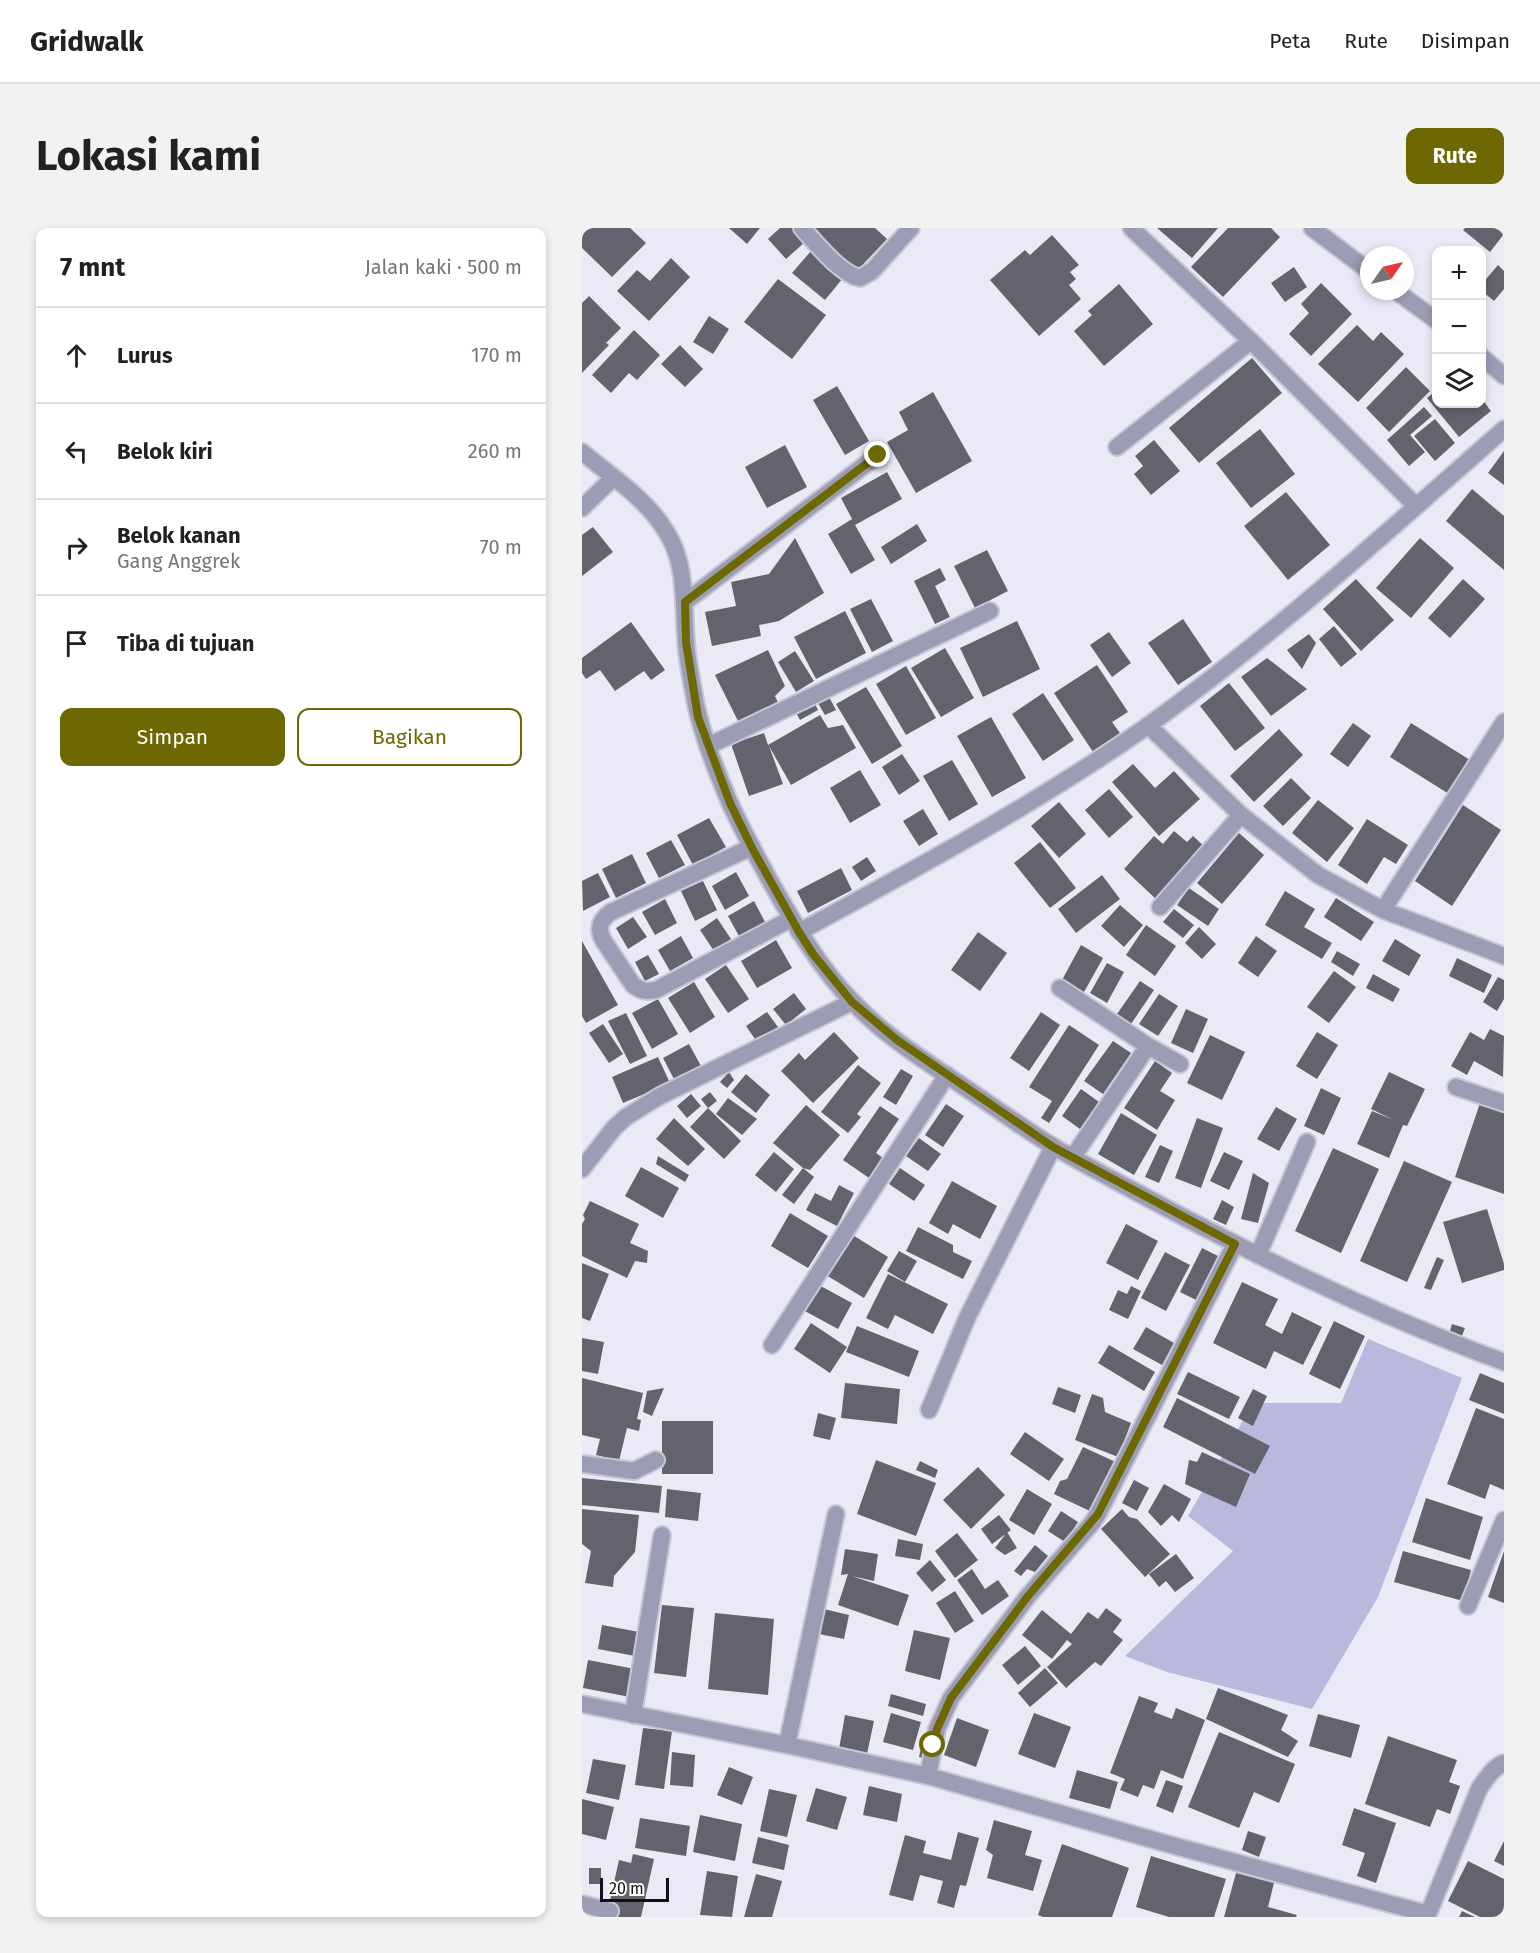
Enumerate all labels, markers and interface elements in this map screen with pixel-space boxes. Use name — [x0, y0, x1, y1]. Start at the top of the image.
text: Gridwalk — [30, 25, 143, 58]
text: Peta — [1269, 28, 1311, 54]
text: Rute — [1344, 28, 1388, 54]
text: Disimpan — [1421, 28, 1510, 54]
button: Rute — [1406, 128, 1504, 184]
text: Lokasi kami — [36, 131, 261, 181]
north arrow — [1360, 246, 1414, 300]
map controls — [1432, 246, 1486, 408]
button: + — [1432, 246, 1486, 300]
text: 7 mnt — [60, 252, 125, 283]
text: Jalan kaki · 500 m — [365, 255, 522, 279]
button: − — [1432, 300, 1486, 354]
icon: ahead — [60, 339, 93, 372]
text: Lurus — [117, 342, 173, 369]
text: 170 m — [471, 343, 522, 367]
button: layers — [1432, 354, 1486, 408]
icon: left — [60, 435, 93, 468]
text: Belok kiri — [117, 438, 213, 465]
text: 260 m — [468, 439, 522, 463]
route end — [864, 441, 890, 467]
text: Belok kanan — [117, 522, 241, 549]
icon: right — [60, 531, 93, 564]
text: 70 m — [480, 535, 522, 559]
text: Gang Anggrek — [117, 549, 240, 573]
icon: arrive — [60, 627, 93, 660]
text: Tiba di tujuan — [117, 630, 254, 657]
button: Simpan — [60, 708, 285, 766]
button: Bagikan — [297, 708, 522, 766]
route start — [919, 1731, 945, 1757]
scale bar — [600, 1875, 669, 1902]
text: 20 m — [609, 1879, 644, 1898]

